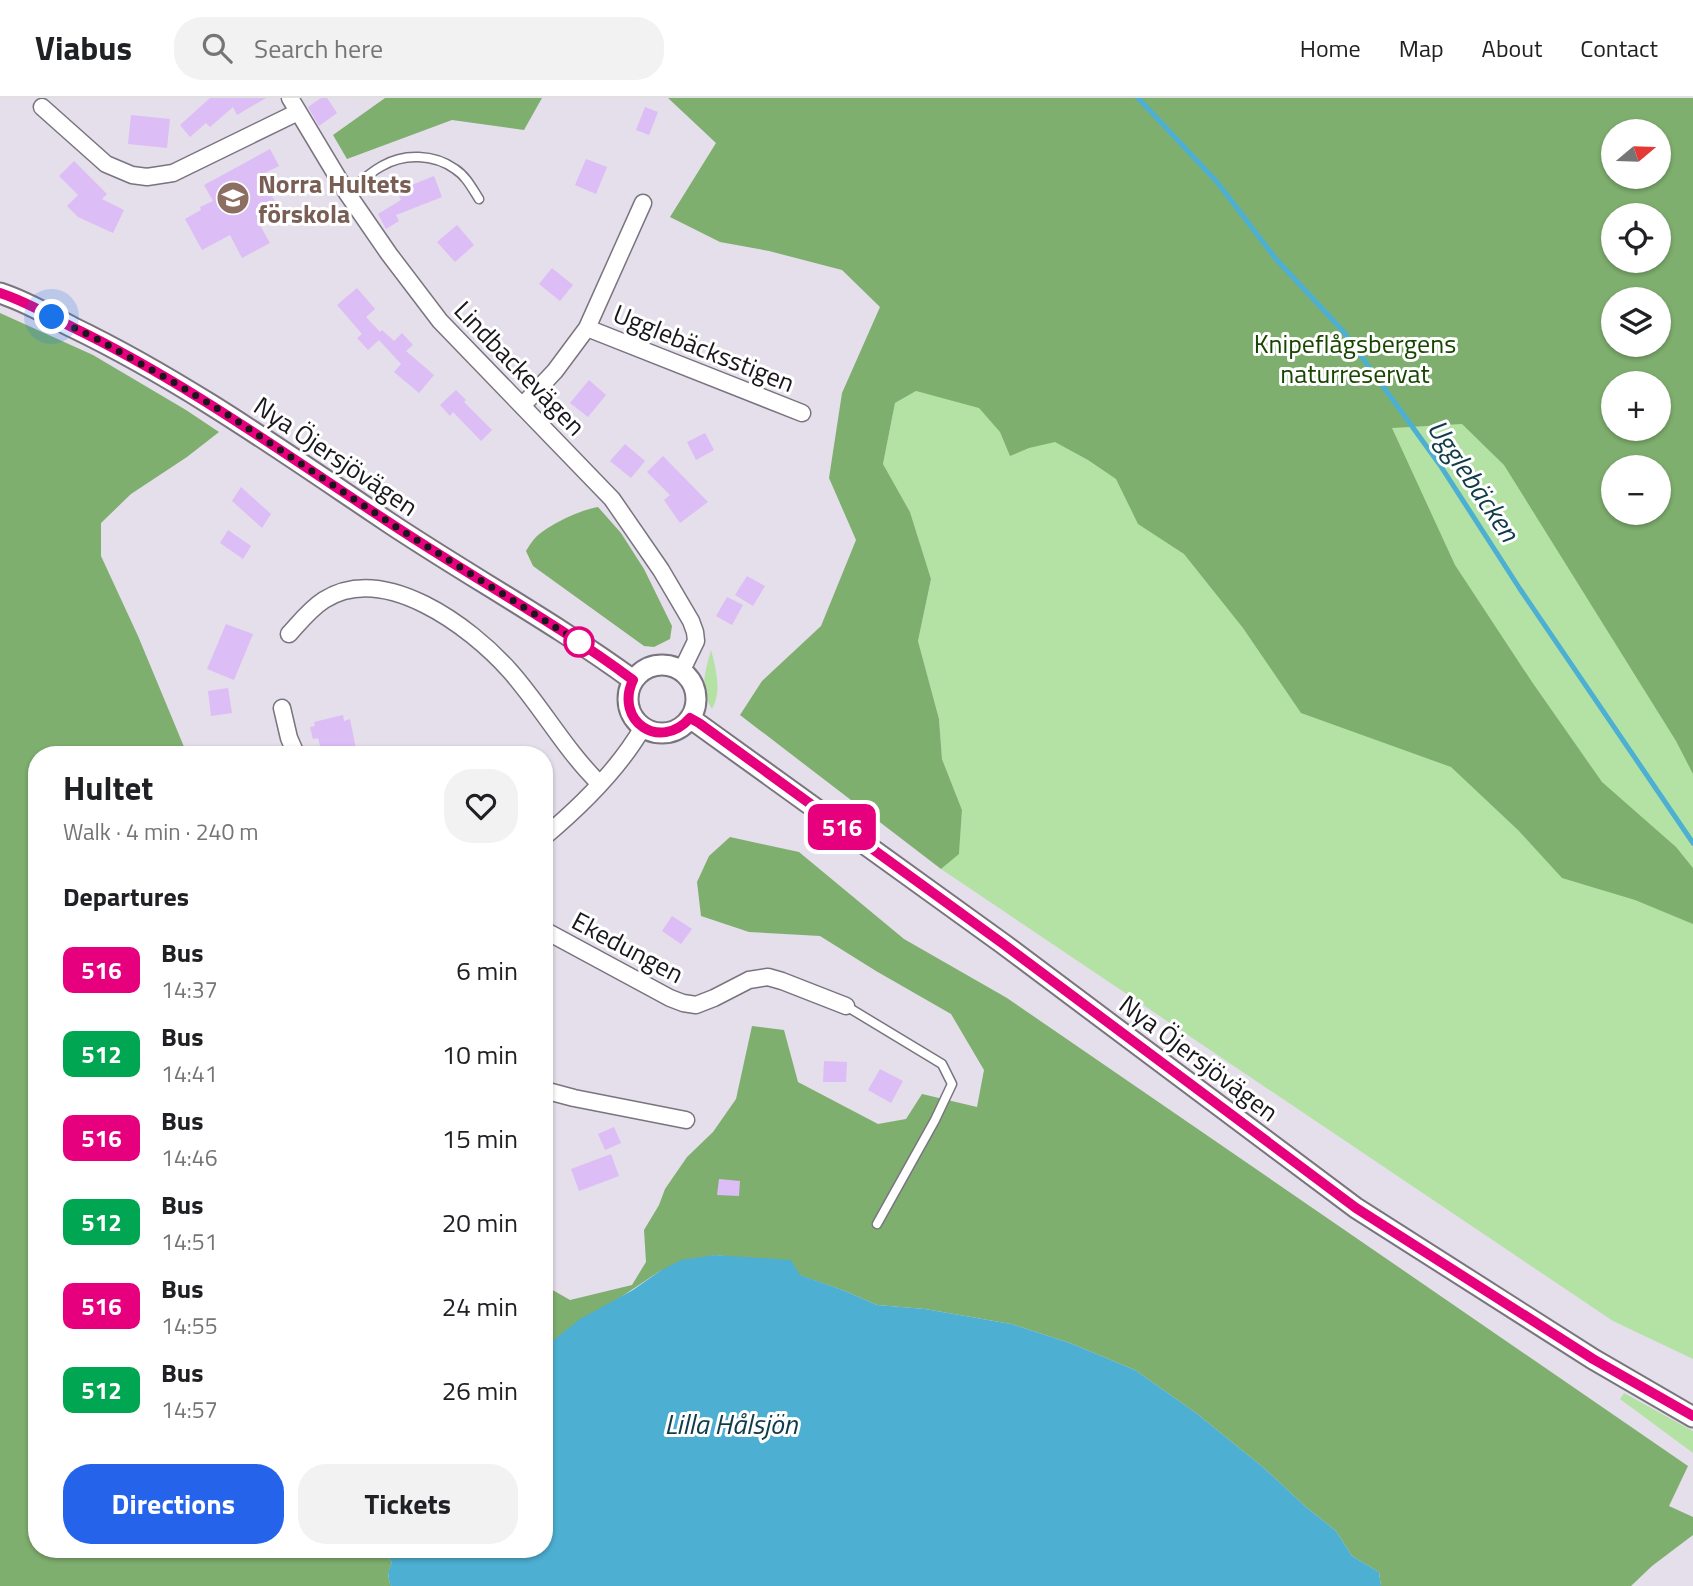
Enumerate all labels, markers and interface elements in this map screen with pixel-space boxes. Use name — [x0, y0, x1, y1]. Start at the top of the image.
search box — [174, 17, 664, 80]
text: Viabus — [35, 23, 132, 73]
icon: search — [198, 29, 236, 67]
text: Search here — [254, 29, 383, 68]
text: Home — [1300, 30, 1361, 66]
text: Map — [1399, 30, 1444, 66]
text: About — [1482, 30, 1542, 66]
text: Contact — [1580, 30, 1658, 66]
north arrow — [1601, 119, 1671, 189]
map controls — [1601, 119, 1671, 525]
place label: Norra Hultets förskola — [258, 164, 412, 233]
school or university icon: Norra Hultets förskola — [214, 179, 252, 217]
button: locate — [1601, 203, 1671, 273]
button: layers — [1601, 287, 1671, 357]
street label: Lindbackevägen — [445, 292, 595, 444]
street label: Ugglebäcksstigen — [608, 294, 800, 402]
your location — [34, 299, 69, 334]
park label: Knipeflågsbergens naturreservat — [1254, 324, 1456, 393]
button: + — [1601, 371, 1671, 441]
street label: Nya Öjersjövägen — [246, 387, 426, 525]
water label: Ugglebäcken — [1417, 410, 1532, 551]
button: − — [1601, 455, 1671, 525]
unlabelled marker — [564, 627, 594, 657]
text: Hultet — [63, 763, 153, 813]
button: heart — [444, 769, 518, 843]
line badge: 516 — [802, 804, 882, 850]
text: 516 — [822, 809, 862, 845]
text: Walk · 4 min · 240 m — [63, 814, 259, 849]
text: Departures — [63, 877, 189, 916]
street label: Ekedungen — [565, 901, 691, 993]
text: Bus — [161, 933, 203, 972]
text: 6 min — [456, 951, 518, 990]
text: 516 — [81, 952, 122, 988]
text: 14:37 — [161, 972, 218, 1007]
street label: Nya Öjersjövägen — [1111, 985, 1287, 1131]
text: Bus — [161, 1017, 203, 1056]
text: 10 min — [442, 1035, 518, 1074]
text: 512 — [81, 1036, 122, 1072]
text: 14:41 — [161, 1056, 218, 1091]
text: Bus — [161, 1101, 203, 1140]
text: 15 min — [442, 1119, 518, 1158]
text: 516 — [81, 1120, 122, 1156]
text: 14:46 — [161, 1140, 218, 1175]
text: Bus — [161, 1185, 203, 1224]
text: 20 min — [442, 1203, 518, 1242]
text: 512 — [81, 1204, 122, 1240]
text: 14:51 — [161, 1224, 218, 1259]
text: Bus — [161, 1269, 203, 1308]
text: 24 min — [442, 1287, 518, 1326]
text: 516 — [81, 1288, 122, 1324]
text: 14:55 — [161, 1308, 218, 1343]
text: Bus — [161, 1353, 203, 1392]
text: 26 min — [442, 1371, 518, 1410]
text: 512 — [81, 1372, 122, 1408]
text: 14:57 — [161, 1392, 218, 1427]
water label: Lilla Hålsjön — [664, 1402, 799, 1445]
button: Directions — [63, 1464, 284, 1544]
button: Tickets — [298, 1464, 518, 1544]

